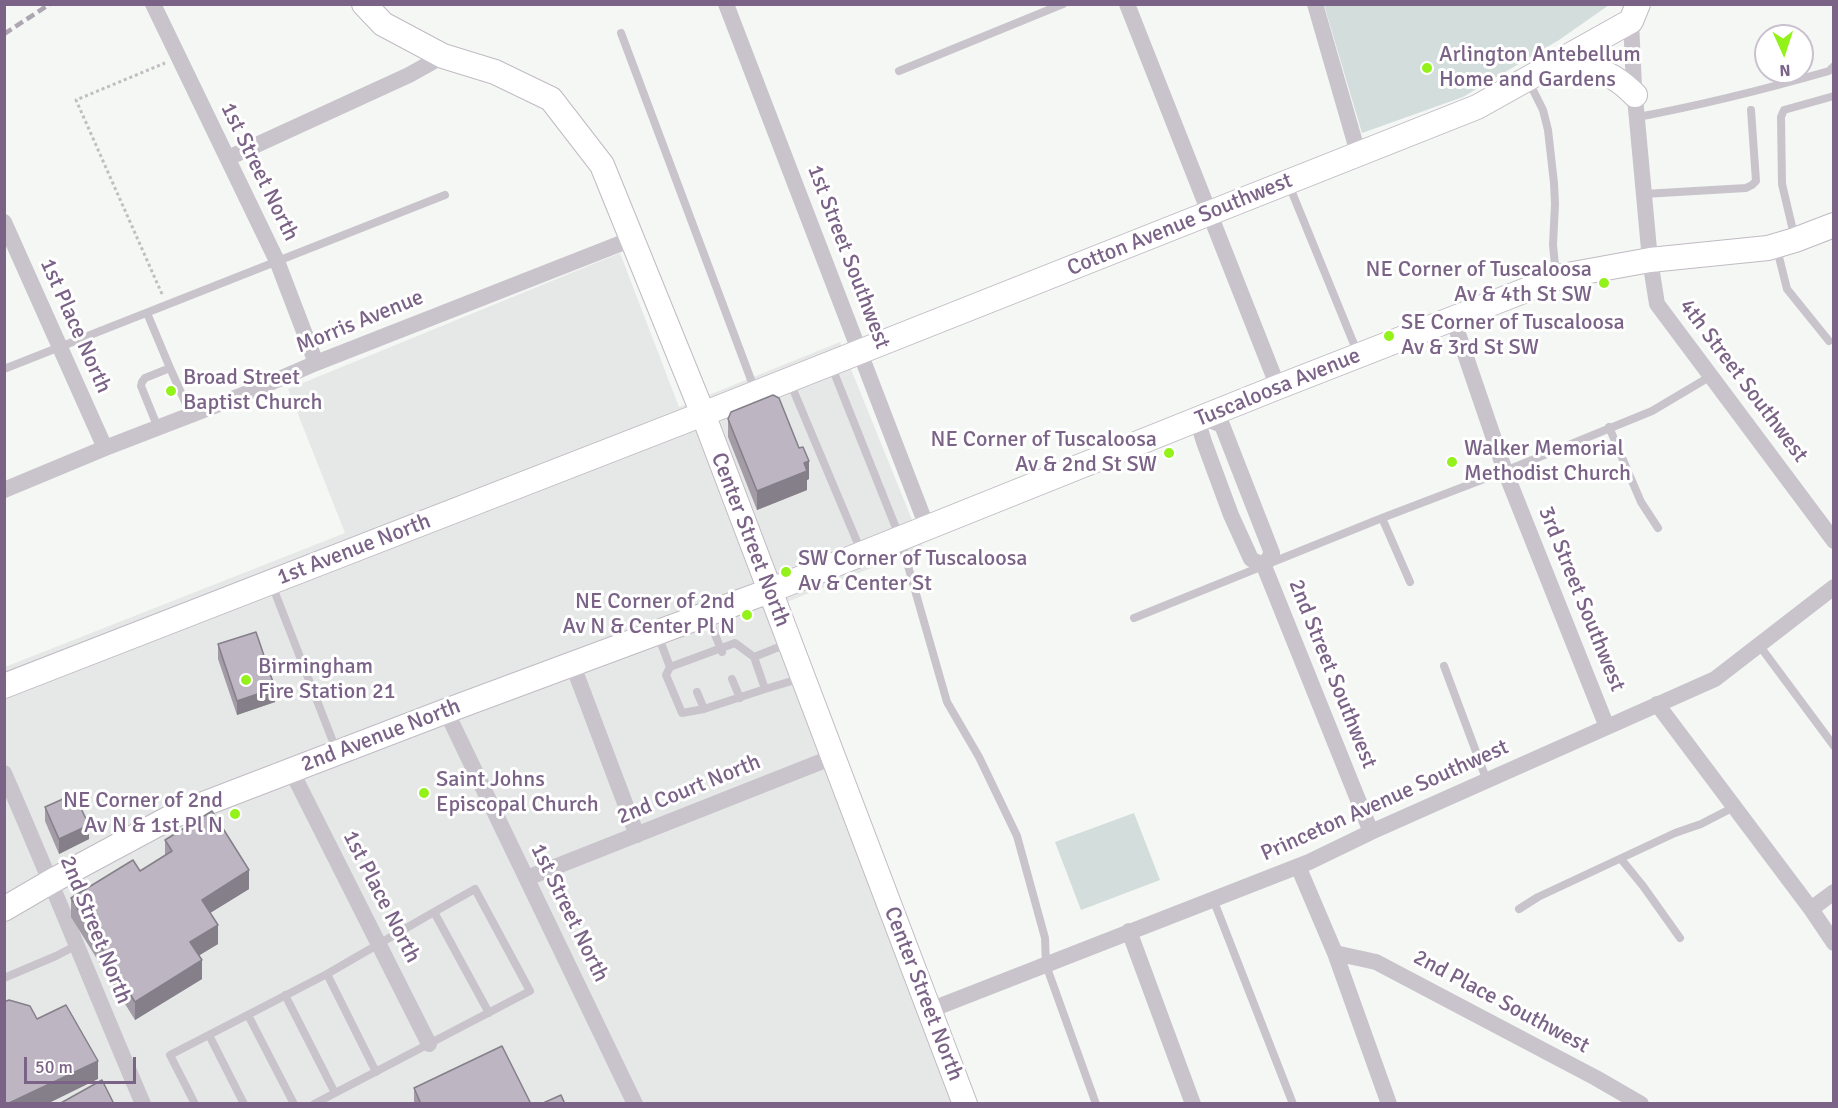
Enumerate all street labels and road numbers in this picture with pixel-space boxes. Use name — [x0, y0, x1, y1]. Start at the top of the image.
street label: 1st Street North — [214, 98, 304, 246]
street label: 1st Street Southwest — [801, 161, 895, 353]
street label: Cotton Avenue Southwest — [1064, 168, 1296, 282]
street label: 1st Place North — [33, 254, 117, 398]
street label: Morris Avenue — [292, 284, 428, 360]
street label: 4th Street Southwest — [1673, 294, 1813, 468]
street label: Tuscaloosa Avenue — [1192, 343, 1364, 433]
street label: Center Street North — [705, 449, 795, 631]
street label: 3rd Street Southwest — [1532, 503, 1630, 695]
street label: 1st Avenue North — [273, 509, 435, 591]
street label: 2nd Street Southwest — [1282, 576, 1382, 772]
street label: 2nd Avenue North — [298, 693, 464, 779]
street label: Princeton Avenue Southwest — [1257, 734, 1513, 868]
street label: 2nd Court North — [613, 749, 765, 831]
street label: 1st Place North — [336, 826, 426, 968]
street label: 1st Street North — [524, 839, 614, 987]
street label: 2nd Street North — [53, 852, 137, 1008]
street label: Center Street North — [878, 903, 968, 1085]
street label: 2nd Place Southwest — [1408, 944, 1594, 1060]

